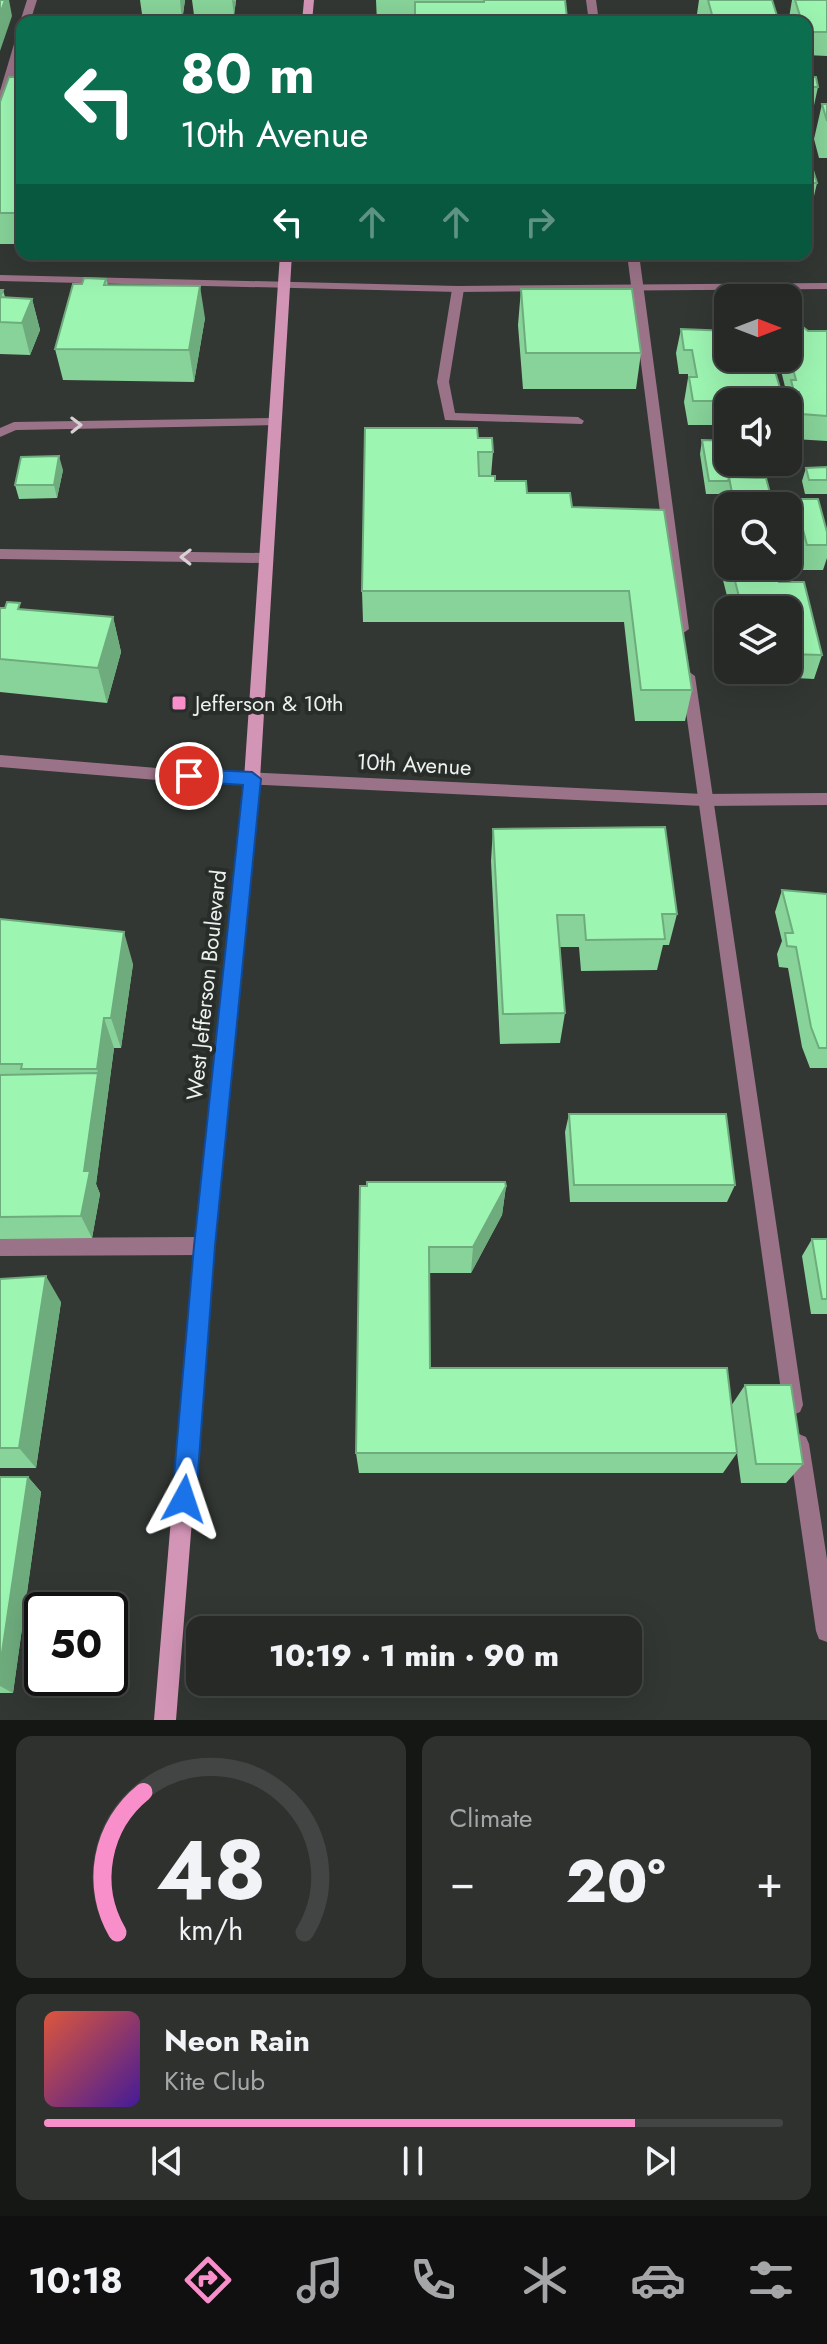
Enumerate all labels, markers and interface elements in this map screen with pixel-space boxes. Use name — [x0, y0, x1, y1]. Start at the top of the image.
text: 80 m — [180, 33, 315, 114]
icon: left — [48, 48, 152, 152]
text: 10th Avenue — [180, 108, 368, 160]
icon: left — [266, 200, 310, 244]
icon: ahead — [350, 200, 394, 244]
icon: ahead — [434, 200, 478, 244]
icon: right — [518, 200, 562, 244]
north arrow — [714, 284, 802, 372]
map controls — [714, 284, 802, 684]
button: sound — [714, 388, 802, 476]
one-way arrow — [70, 416, 83, 434]
button: search — [714, 492, 802, 580]
one-way arrow — [179, 548, 192, 565]
button: layers — [714, 596, 802, 684]
place label: Jefferson & 10th — [192, 687, 343, 719]
marker: Jefferson & 10th — [170, 694, 188, 712]
pin — [155, 742, 223, 810]
street label: 10th Avenue — [356, 745, 472, 783]
icon: arrive — [167, 754, 211, 798]
street label: West Jefferson Boulevard — [178, 868, 234, 1102]
position arrow — [142, 1457, 226, 1541]
speed limit sign: 50 — [24, 1592, 128, 1696]
text: 10:19 · 1 min · 90 m — [269, 1634, 559, 1677]
text: Climate — [450, 1799, 532, 1837]
text: 48 — [156, 1810, 266, 1930]
text: 20° — [566, 1838, 666, 1925]
text: − — [450, 1850, 475, 1914]
text: + — [756, 1850, 783, 1914]
text: km/h — [178, 1909, 243, 1951]
text: Neon Rain — [164, 2019, 310, 2062]
text: Kite Club — [164, 2062, 265, 2100]
icon: previous — [145, 2139, 189, 2183]
icon: pause — [391, 2139, 435, 2183]
icon: next — [638, 2139, 682, 2183]
icon: directions — [180, 2252, 236, 2308]
icon: music — [292, 2252, 348, 2308]
icon: phone — [405, 2252, 461, 2308]
icon: climate — [517, 2252, 573, 2308]
icon: car — [630, 2252, 686, 2308]
icon: filters — [743, 2252, 799, 2308]
text: 10:18 — [28, 2254, 123, 2306]

